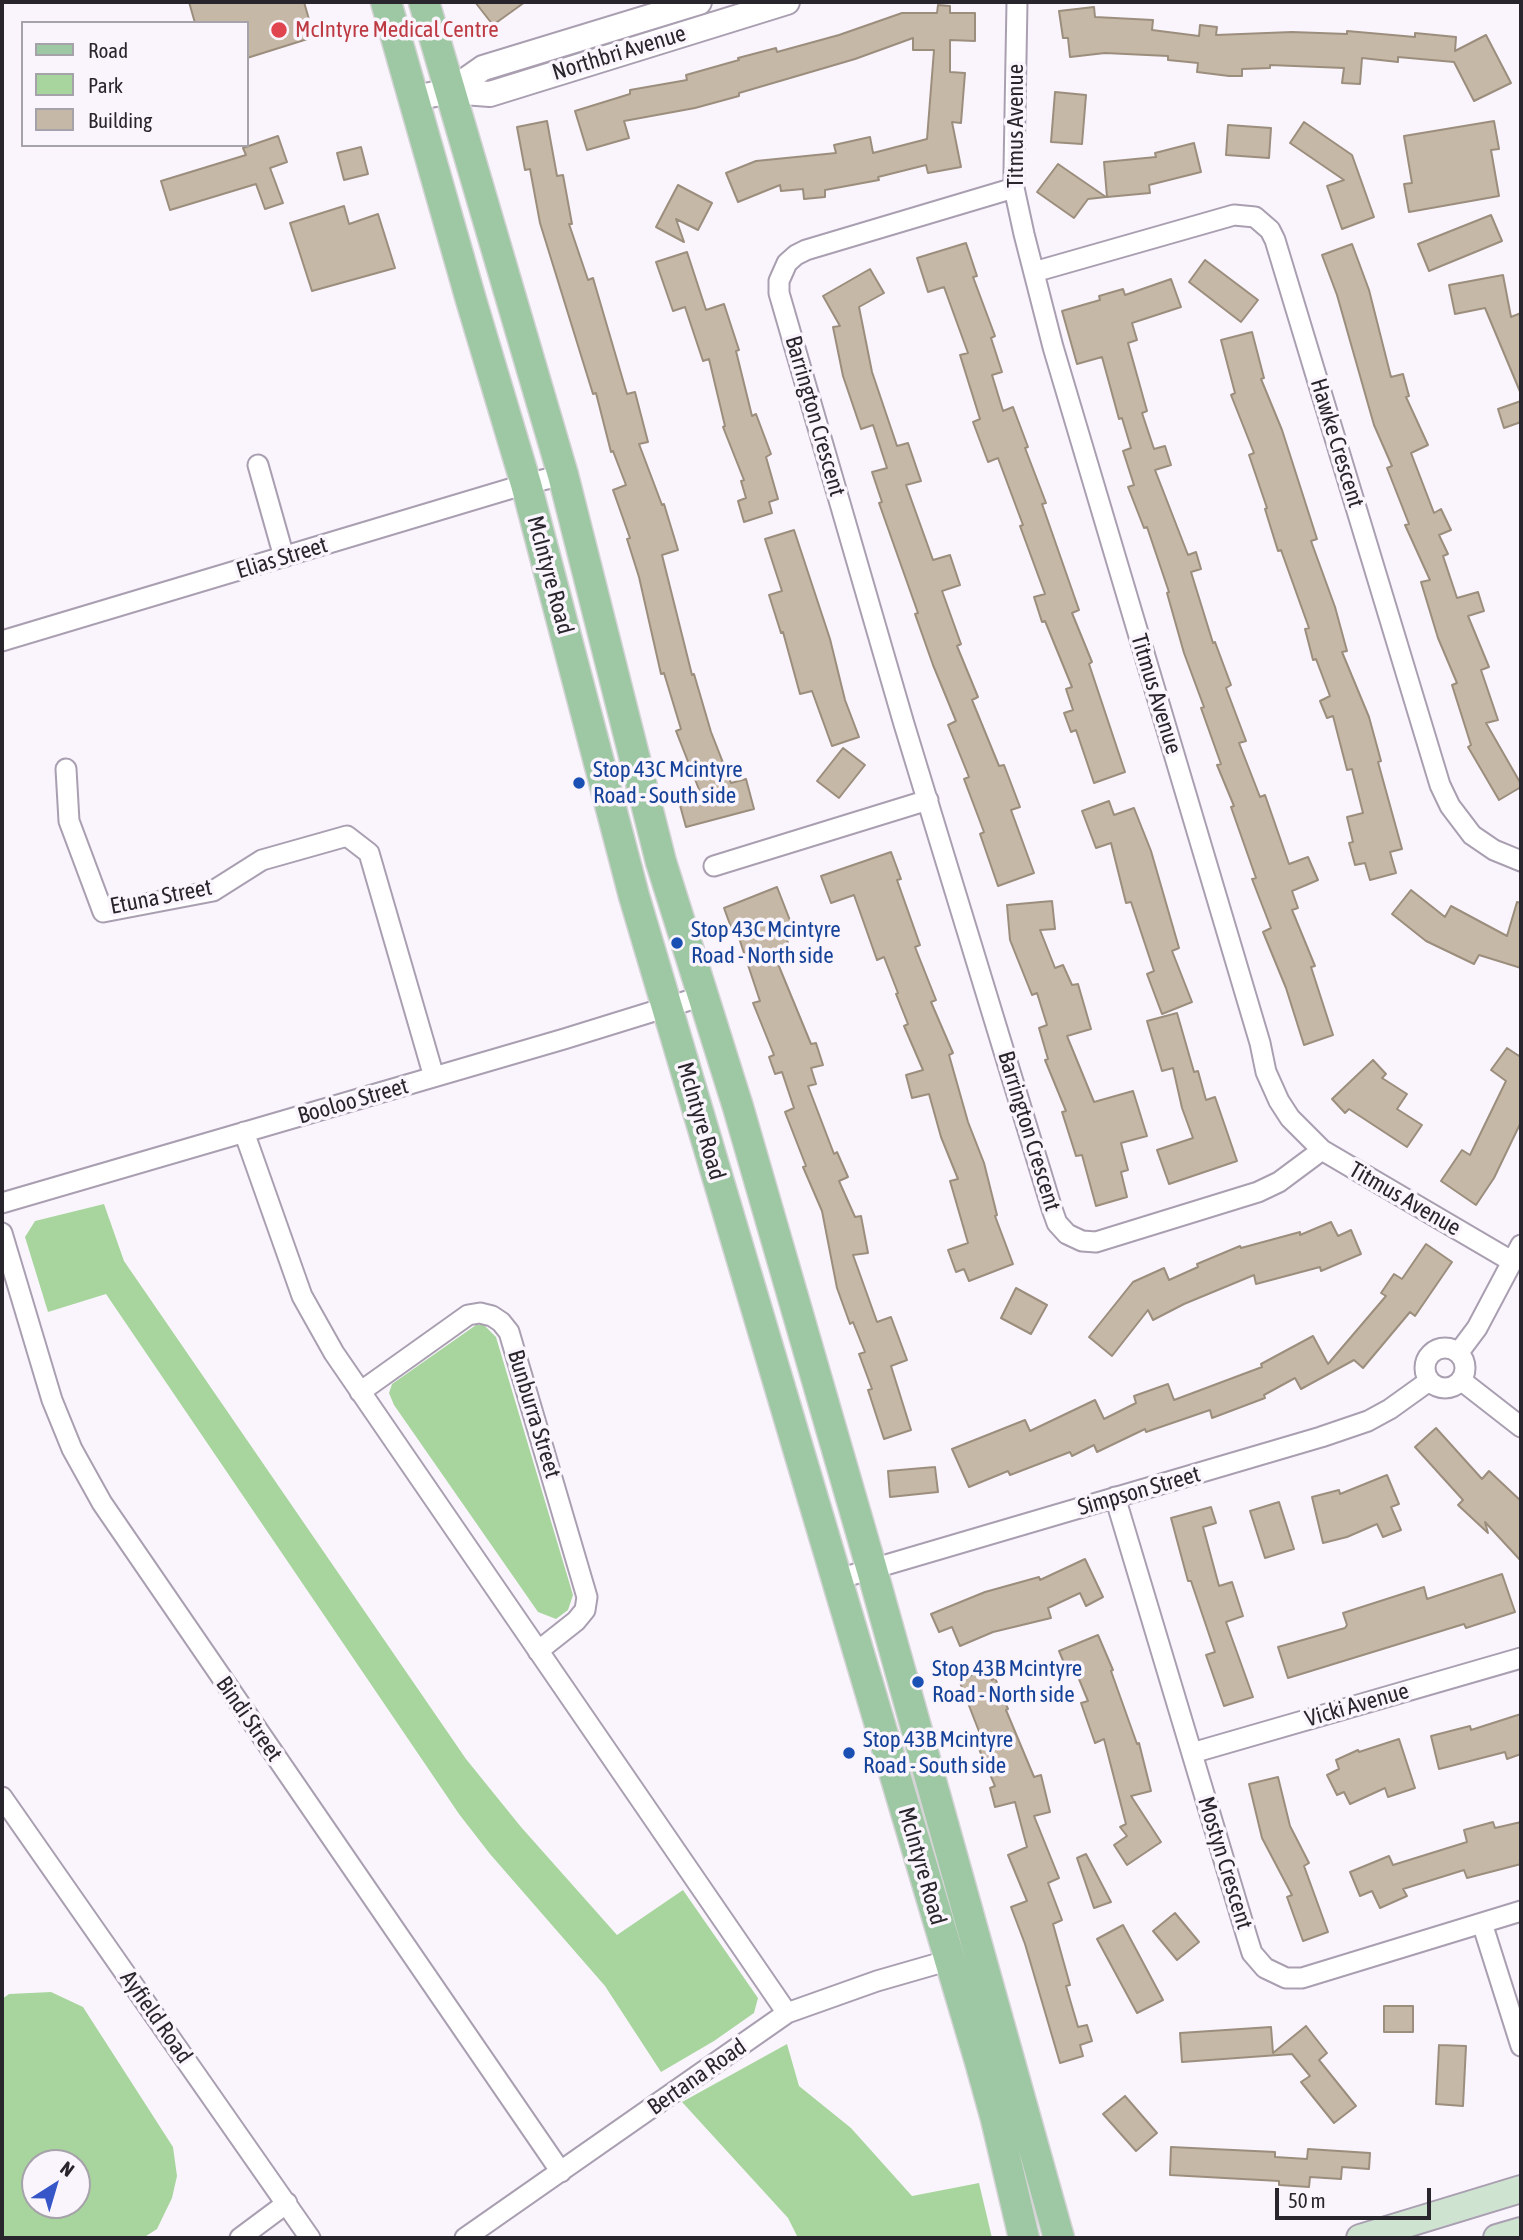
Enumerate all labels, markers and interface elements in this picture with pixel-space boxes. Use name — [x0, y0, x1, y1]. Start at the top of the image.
place label: McIntyre Medical Centre — [295, 16, 499, 44]
marker: McIntyre Medical Centre — [269, 20, 289, 40]
street label: Northbri Avenue — [549, 20, 689, 86]
legend — [21, 21, 248, 147]
text: Road — [88, 38, 128, 62]
street label: Titmus Avenue — [1002, 64, 1030, 188]
text: Park — [88, 73, 123, 97]
text: Building — [88, 108, 152, 132]
street label: Barrington Crescent — [779, 333, 851, 499]
street label: Hawke Crescent — [1304, 375, 1370, 511]
street label: McIntyre Road — [521, 513, 579, 637]
street label: Elias Street — [233, 531, 331, 585]
street label: Titmus Avenue — [1125, 631, 1187, 757]
place label: Stop 43C Mcintyre Road - South side — [593, 756, 743, 810]
marker: Stop 43C Mcintyre Road - South side — [571, 775, 587, 791]
street label: Etuna Street — [108, 874, 214, 920]
place label: Stop 43C Mcintyre Road - North side — [691, 916, 841, 970]
marker: Stop 43C Mcintyre Road - North side — [669, 935, 685, 951]
street label: Barrington Crescent — [992, 1048, 1066, 1214]
street label: McIntyre Road — [671, 1059, 731, 1183]
street label: Booloo Street — [295, 1072, 411, 1130]
street label: Titmus Avenue — [1344, 1156, 1466, 1242]
street label: Bunburra Street — [501, 1347, 567, 1481]
street label: Simpson Street — [1075, 1460, 1203, 1522]
place label: Stop 43B Mcintyre Road - North side — [932, 1655, 1082, 1709]
street label: Bindi Street — [210, 1671, 288, 1767]
marker: Stop 43B Mcintyre Road - North side — [910, 1674, 926, 1690]
street label: Vicki Avenue — [1302, 1677, 1412, 1733]
place label: Stop 43B Mcintyre Road - South side — [863, 1726, 1013, 1780]
marker: Stop 43B Mcintyre Road - South side — [841, 1745, 857, 1761]
street label: Mostyn Crescent — [1192, 1793, 1258, 1933]
street label: McIntyre Road — [892, 1804, 952, 1928]
street label: Ayfield Road — [114, 1965, 198, 2069]
street label: Bertana Road — [642, 2033, 752, 2121]
north arrow — [21, 2149, 91, 2219]
text: N — [56, 2157, 79, 2181]
scale bar — [1278, 2174, 1434, 2218]
text: 50 m — [1288, 2188, 1326, 2212]

